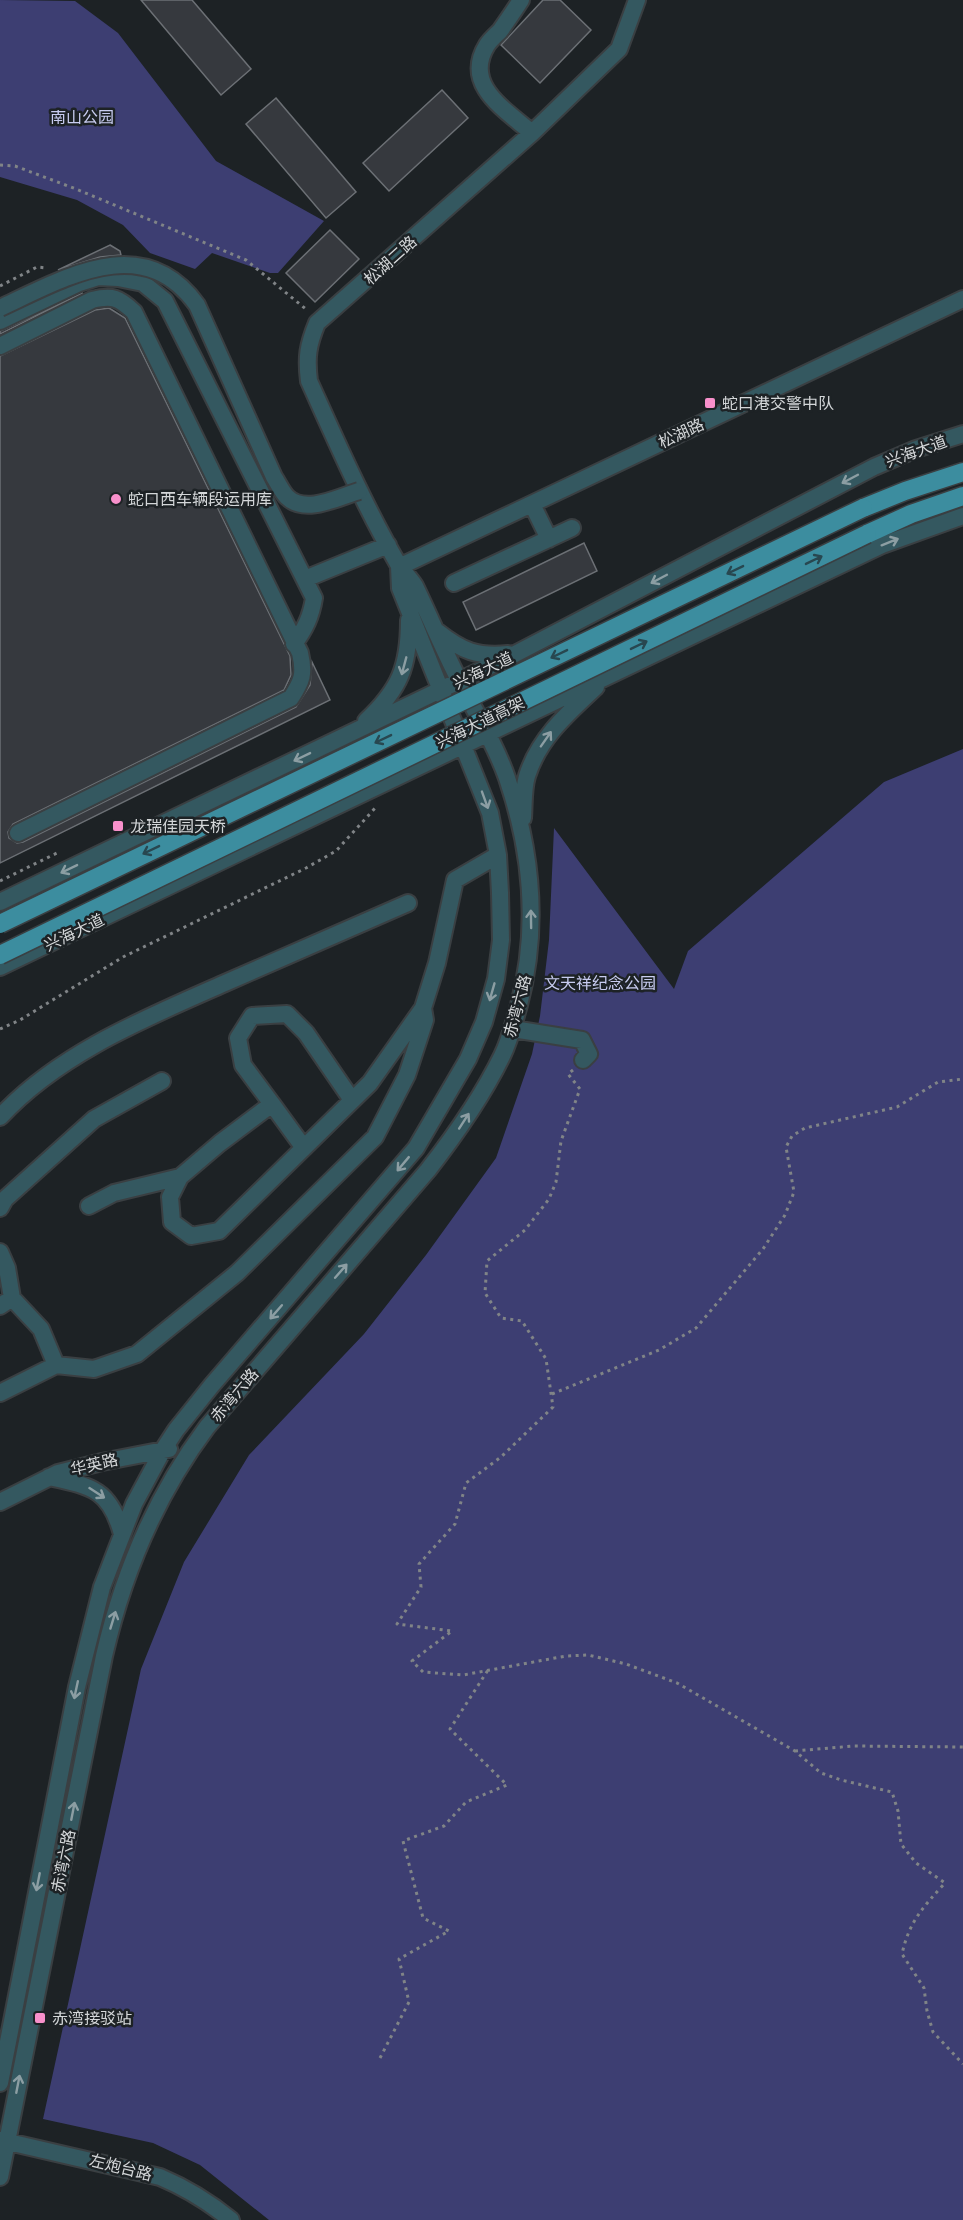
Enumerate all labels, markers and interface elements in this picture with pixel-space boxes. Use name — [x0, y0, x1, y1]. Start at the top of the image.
park label: 南山公园 — [50, 108, 114, 126]
street label: 松湖二路 — [360, 232, 420, 288]
place label: 蛇口港交警中队 — [722, 394, 834, 412]
marker: 蛇口港交警中队 — [703, 396, 717, 410]
street label: 松湖路 — [655, 415, 707, 451]
street label: 兴海大道 — [883, 432, 949, 470]
one-way arrow — [842, 474, 860, 485]
place label: 蛇口西车辆段运用库 — [128, 490, 272, 508]
marker: 蛇口西车辆段运用库 — [109, 492, 123, 506]
one-way arrow — [880, 536, 899, 547]
one-way arrow — [804, 554, 822, 565]
one-way arrow — [726, 564, 744, 576]
one-way arrow — [650, 574, 668, 585]
one-way arrow — [629, 639, 647, 651]
street label: 兴海大道 — [450, 648, 516, 692]
one-way arrow — [551, 649, 569, 661]
one-way arrow — [398, 656, 410, 675]
street label: 兴海大道高架 — [433, 693, 527, 751]
one-way arrow — [540, 731, 552, 747]
one-way arrow — [375, 733, 393, 745]
one-way arrow — [294, 752, 312, 764]
one-way arrow — [480, 790, 491, 809]
place label: 龙瑞佳园天桥 — [130, 817, 226, 835]
marker: 龙瑞佳园天桥 — [111, 819, 125, 833]
one-way arrow — [142, 845, 160, 857]
one-way arrow — [61, 863, 79, 875]
street label: 兴海大道 — [41, 910, 107, 954]
one-way arrow — [525, 910, 537, 930]
street label: 赤湾六路 — [500, 973, 534, 1039]
park label: 文天祥纪念公园 — [544, 974, 656, 992]
one-way arrow — [486, 982, 497, 1001]
one-way arrow — [459, 1113, 471, 1130]
one-way arrow — [396, 1156, 410, 1171]
one-way arrow — [334, 1263, 347, 1279]
one-way arrow — [269, 1304, 283, 1319]
street label: 赤湾六路 — [207, 1365, 261, 1425]
street label: 华英路 — [69, 1450, 119, 1478]
one-way arrow — [88, 1486, 105, 1499]
one-way arrow — [108, 1611, 119, 1630]
one-way arrow — [70, 1680, 81, 1700]
one-way arrow — [68, 1801, 79, 1821]
street label: 赤湾六路 — [48, 1828, 78, 1894]
one-way arrow — [32, 1871, 43, 1891]
place label: 赤湾接驳站 — [52, 2009, 132, 2027]
marker: 赤湾接驳站 — [33, 2011, 47, 2025]
one-way arrow — [13, 2075, 24, 2095]
street label: 左炮台路 — [88, 2151, 154, 2183]

